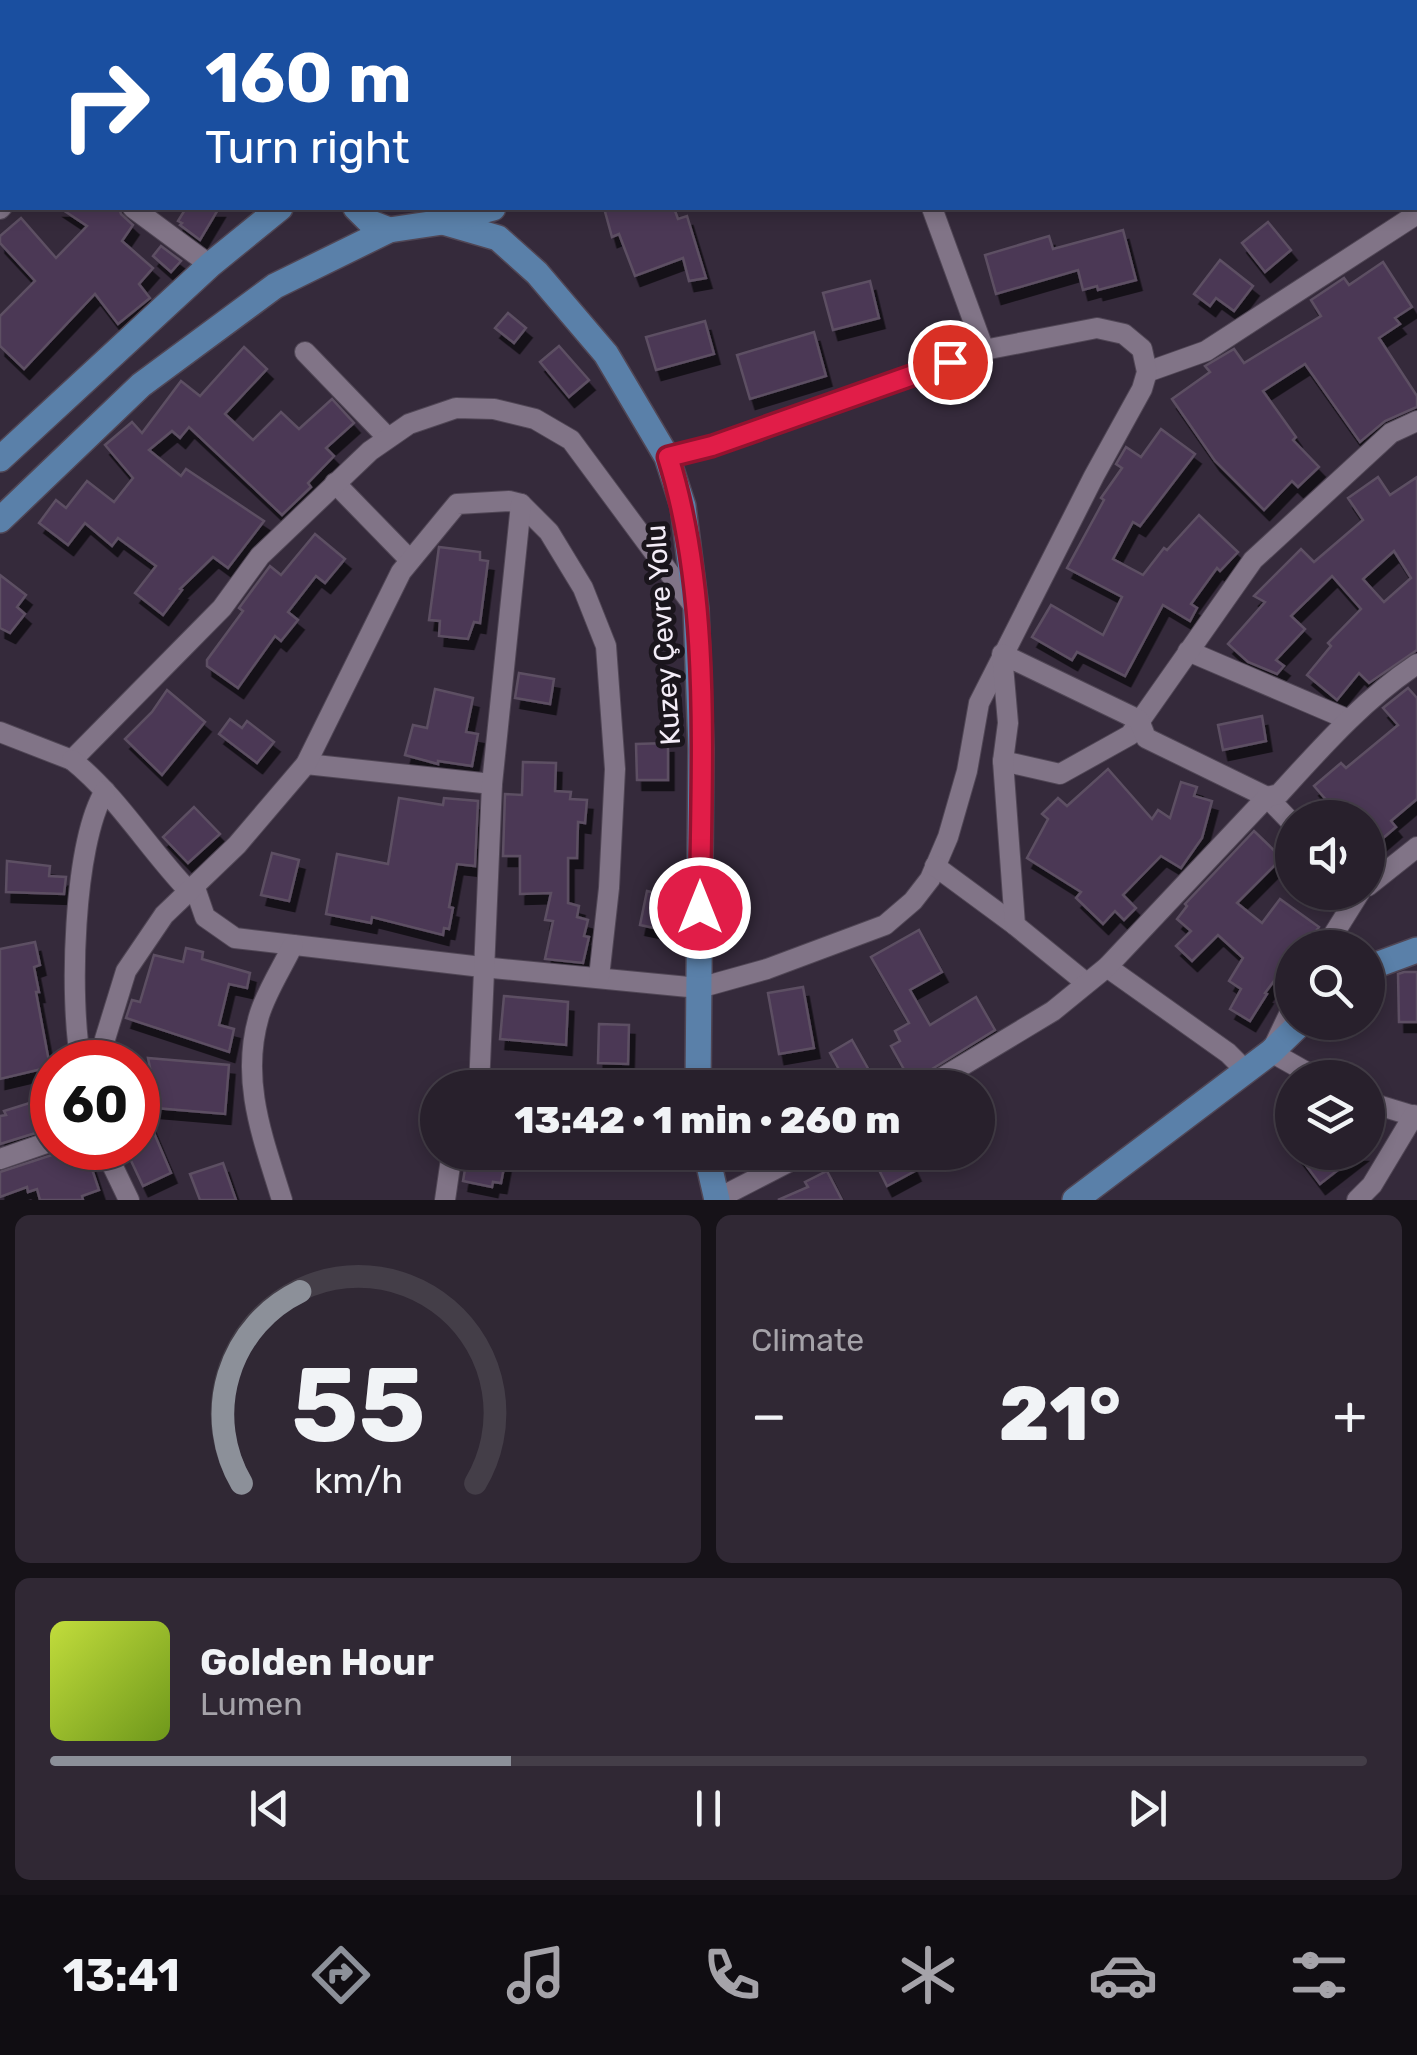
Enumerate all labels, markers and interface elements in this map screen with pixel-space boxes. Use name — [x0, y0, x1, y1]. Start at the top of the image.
text: 160 m — [205, 37, 412, 120]
icon: right — [40, 40, 170, 170]
text: Turn right — [205, 121, 409, 174]
pin — [908, 320, 993, 405]
icon: arrive — [923, 335, 978, 390]
street label: Kuzey Çevre Yolu — [639, 524, 687, 746]
map controls — [1275, 800, 1385, 1170]
button: sound — [1275, 800, 1385, 910]
position arrow — [648, 856, 752, 960]
button: search — [1275, 930, 1385, 1040]
speed limit sign: 60 — [30, 1040, 160, 1170]
button: layers — [1275, 1060, 1385, 1170]
text: 13:42 · 1 min · 260 m — [515, 1097, 900, 1143]
text: Climate — [751, 1321, 864, 1359]
text: 55 — [291, 1344, 425, 1467]
text: 21° — [999, 1370, 1121, 1459]
text: − — [751, 1383, 787, 1448]
text: + — [1333, 1383, 1367, 1448]
text: km/h — [313, 1460, 403, 1502]
text: Golden Hour — [200, 1639, 434, 1685]
text: Lumen — [200, 1685, 303, 1723]
icon: previous — [242, 1781, 297, 1836]
icon: pause — [681, 1781, 736, 1836]
icon: next — [1120, 1781, 1175, 1836]
icon: directions — [306, 1940, 376, 2010]
icon: music — [501, 1940, 571, 2010]
icon: phone — [697, 1940, 767, 2010]
icon: climate — [893, 1940, 963, 2010]
icon: car — [1088, 1940, 1158, 2010]
icon: filters — [1284, 1940, 1354, 2010]
text: 13:41 — [63, 1949, 180, 2002]

